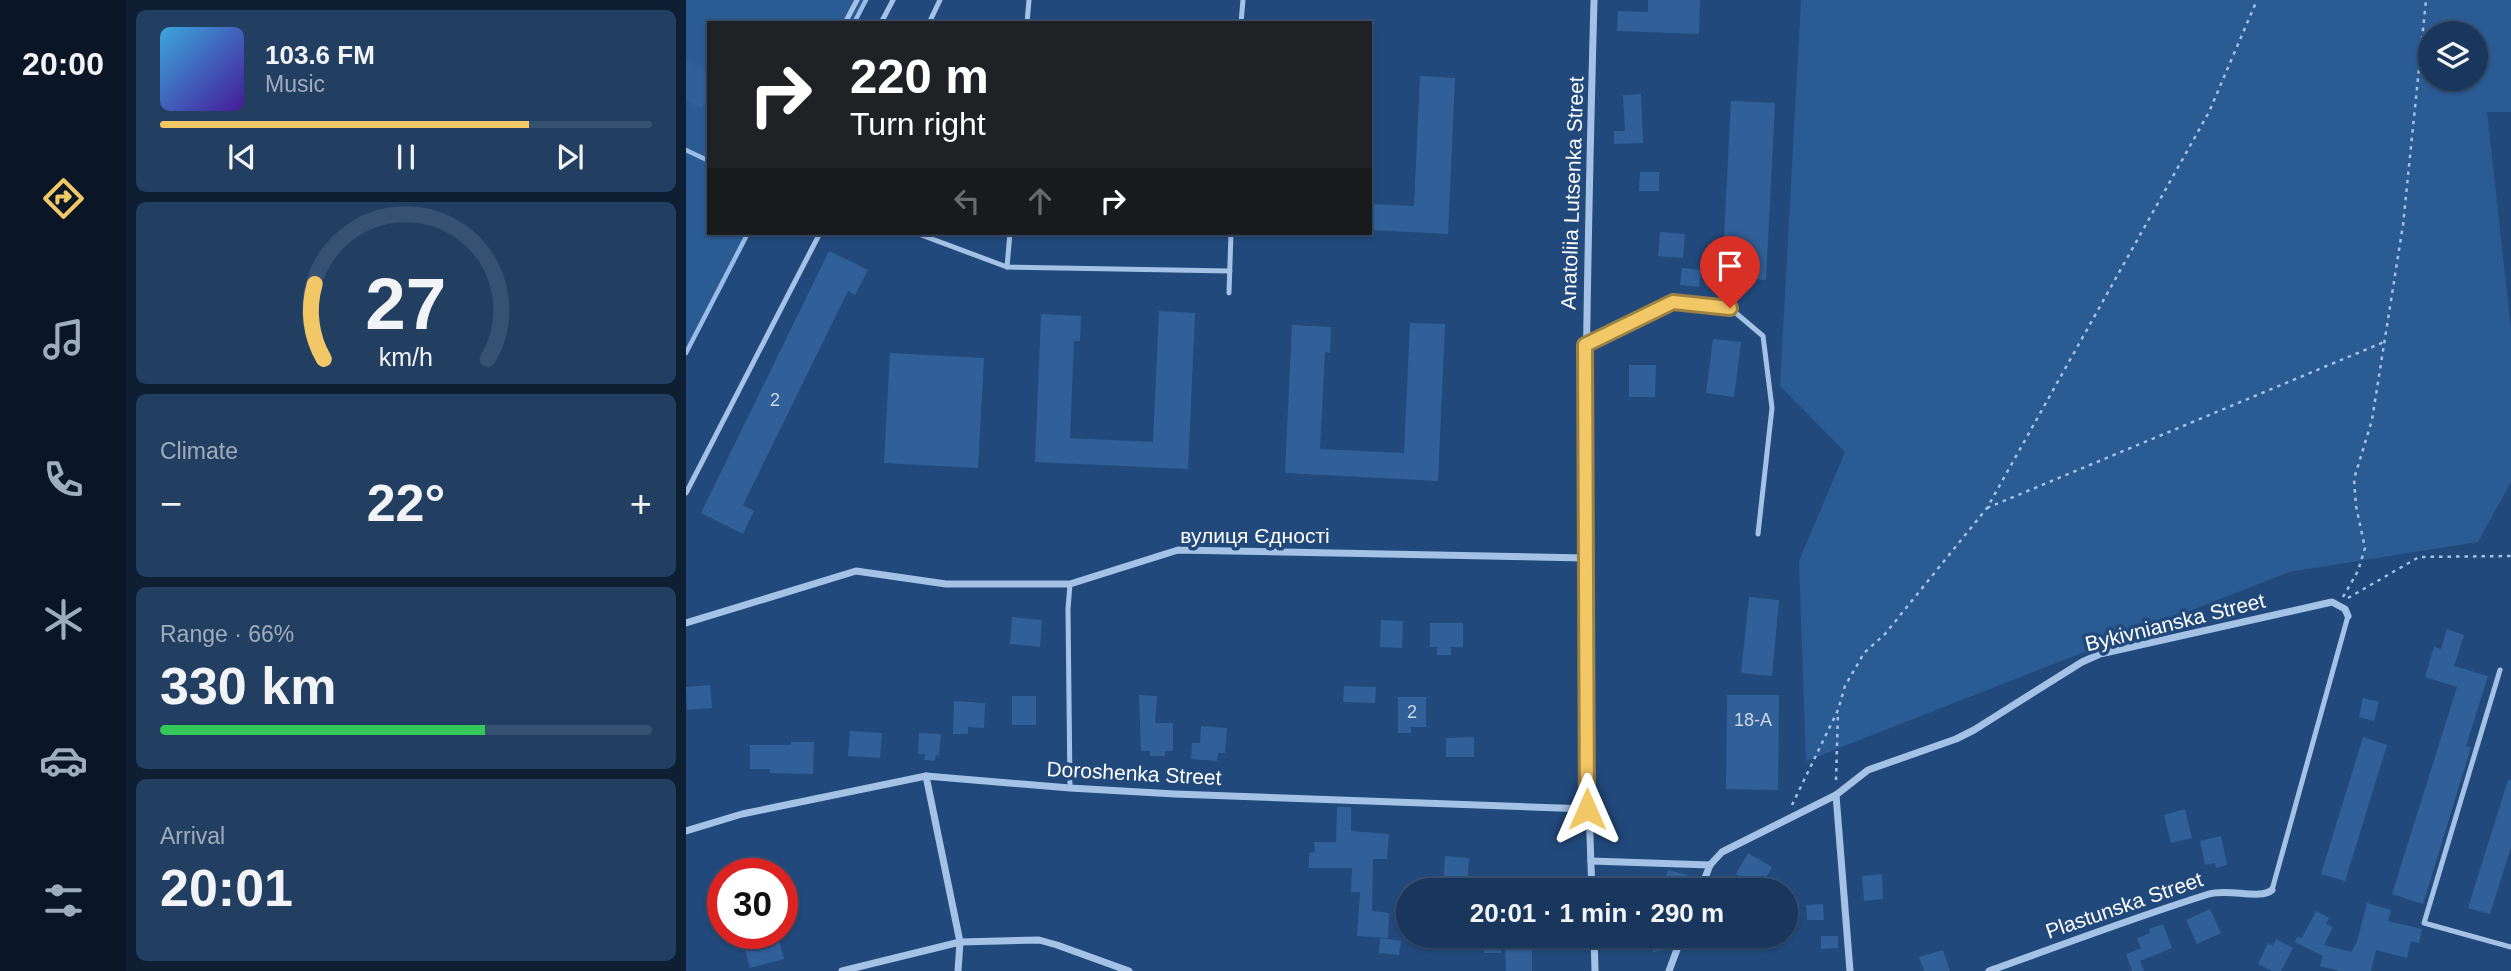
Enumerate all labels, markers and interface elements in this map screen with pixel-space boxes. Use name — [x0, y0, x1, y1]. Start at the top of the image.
map controls — [2418, 21, 2488, 91]
button: layers — [2418, 21, 2488, 91]
text: 103.6 FM — [265, 40, 375, 70]
text: 20:00 — [22, 46, 104, 82]
icon: right — [735, 49, 826, 140]
text: 220 m — [850, 49, 989, 103]
text: Music — [265, 71, 325, 97]
street label: Anatoliia Lutsenka Street — [1556, 76, 1588, 310]
text: Turn right — [850, 106, 986, 142]
icon: previous — [223, 138, 261, 176]
icon: pause — [387, 138, 425, 176]
icon: next — [551, 138, 589, 176]
icon: directions — [39, 174, 88, 223]
icon: left — [948, 182, 986, 220]
icon: ahead — [1021, 182, 1059, 220]
icon: right — [1094, 182, 1132, 220]
pin — [1700, 236, 1760, 308]
icon: arrive — [1711, 247, 1749, 285]
text: 27 — [366, 264, 446, 345]
icon: music — [39, 315, 88, 364]
text: km/h — [379, 343, 433, 371]
house number: 2 — [770, 390, 780, 410]
text: Climate — [160, 438, 238, 464]
icon: phone — [39, 455, 88, 504]
text: 22° — [367, 474, 445, 532]
text: − — [160, 483, 182, 525]
text: + — [630, 483, 652, 525]
street label: вулиця Єдності — [1180, 524, 1330, 547]
street label: Bykivnianska Street — [2083, 588, 2267, 655]
icon: climate — [39, 595, 88, 644]
text: Range · 66% — [160, 621, 294, 647]
text: 330 km — [160, 657, 336, 715]
house number: 2 — [1407, 702, 1417, 722]
house number: 18-А — [1734, 710, 1772, 730]
icon: car — [39, 736, 88, 785]
street label: Doroshenka Street — [1046, 757, 1222, 789]
position arrow — [1550, 772, 1624, 846]
text: Arrival — [160, 823, 225, 849]
speed limit sign: 30 — [707, 858, 798, 949]
text: 20:01 — [160, 859, 293, 917]
street label: Plastunska Street — [2042, 867, 2206, 943]
icon: filters — [39, 876, 88, 925]
text: 20:01 · 1 min · 290 m — [1470, 898, 1724, 928]

